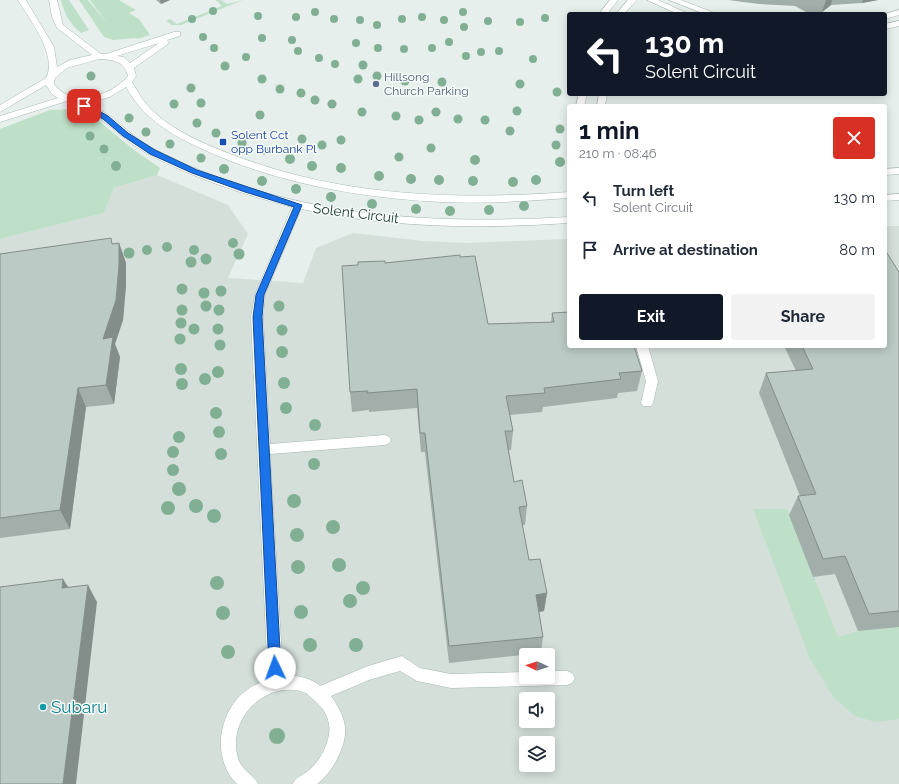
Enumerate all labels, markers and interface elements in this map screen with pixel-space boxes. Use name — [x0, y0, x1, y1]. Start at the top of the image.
text: 130 m — [645, 27, 724, 60]
icon: left — [579, 28, 631, 80]
text: Solent Circuit — [645, 61, 756, 82]
place label: Hillsong Church Parking — [384, 70, 469, 98]
marker: Hillsong Church Parking — [371, 79, 381, 89]
pin — [67, 89, 101, 123]
icon: arrive — [73, 95, 95, 117]
text: 1 min — [579, 116, 640, 145]
button: close — [833, 117, 875, 159]
place label: Solent Cct opp Burbank Pl — [231, 128, 317, 156]
marker: Solent Cct opp Burbank Pl — [218, 137, 228, 147]
text: 210 m · 08:46 — [579, 146, 657, 161]
text: Turn left — [613, 182, 674, 200]
icon: left — [579, 187, 601, 209]
text: 130 m — [834, 189, 875, 207]
street label: Solent Circuit — [312, 200, 400, 226]
text: Solent Circuit — [613, 200, 693, 215]
icon: arrive — [579, 239, 601, 261]
text: Arrive at destination — [613, 241, 758, 259]
text: 80 m — [839, 241, 875, 259]
button: Exit — [579, 294, 723, 340]
button: Share — [731, 294, 875, 340]
position arrow — [254, 647, 296, 689]
north arrow — [519, 648, 555, 684]
map controls — [519, 648, 555, 772]
button: sound — [519, 692, 555, 728]
place label: Subaru — [51, 697, 107, 717]
marker: Subaru — [38, 702, 48, 712]
button: layers — [519, 736, 555, 772]

